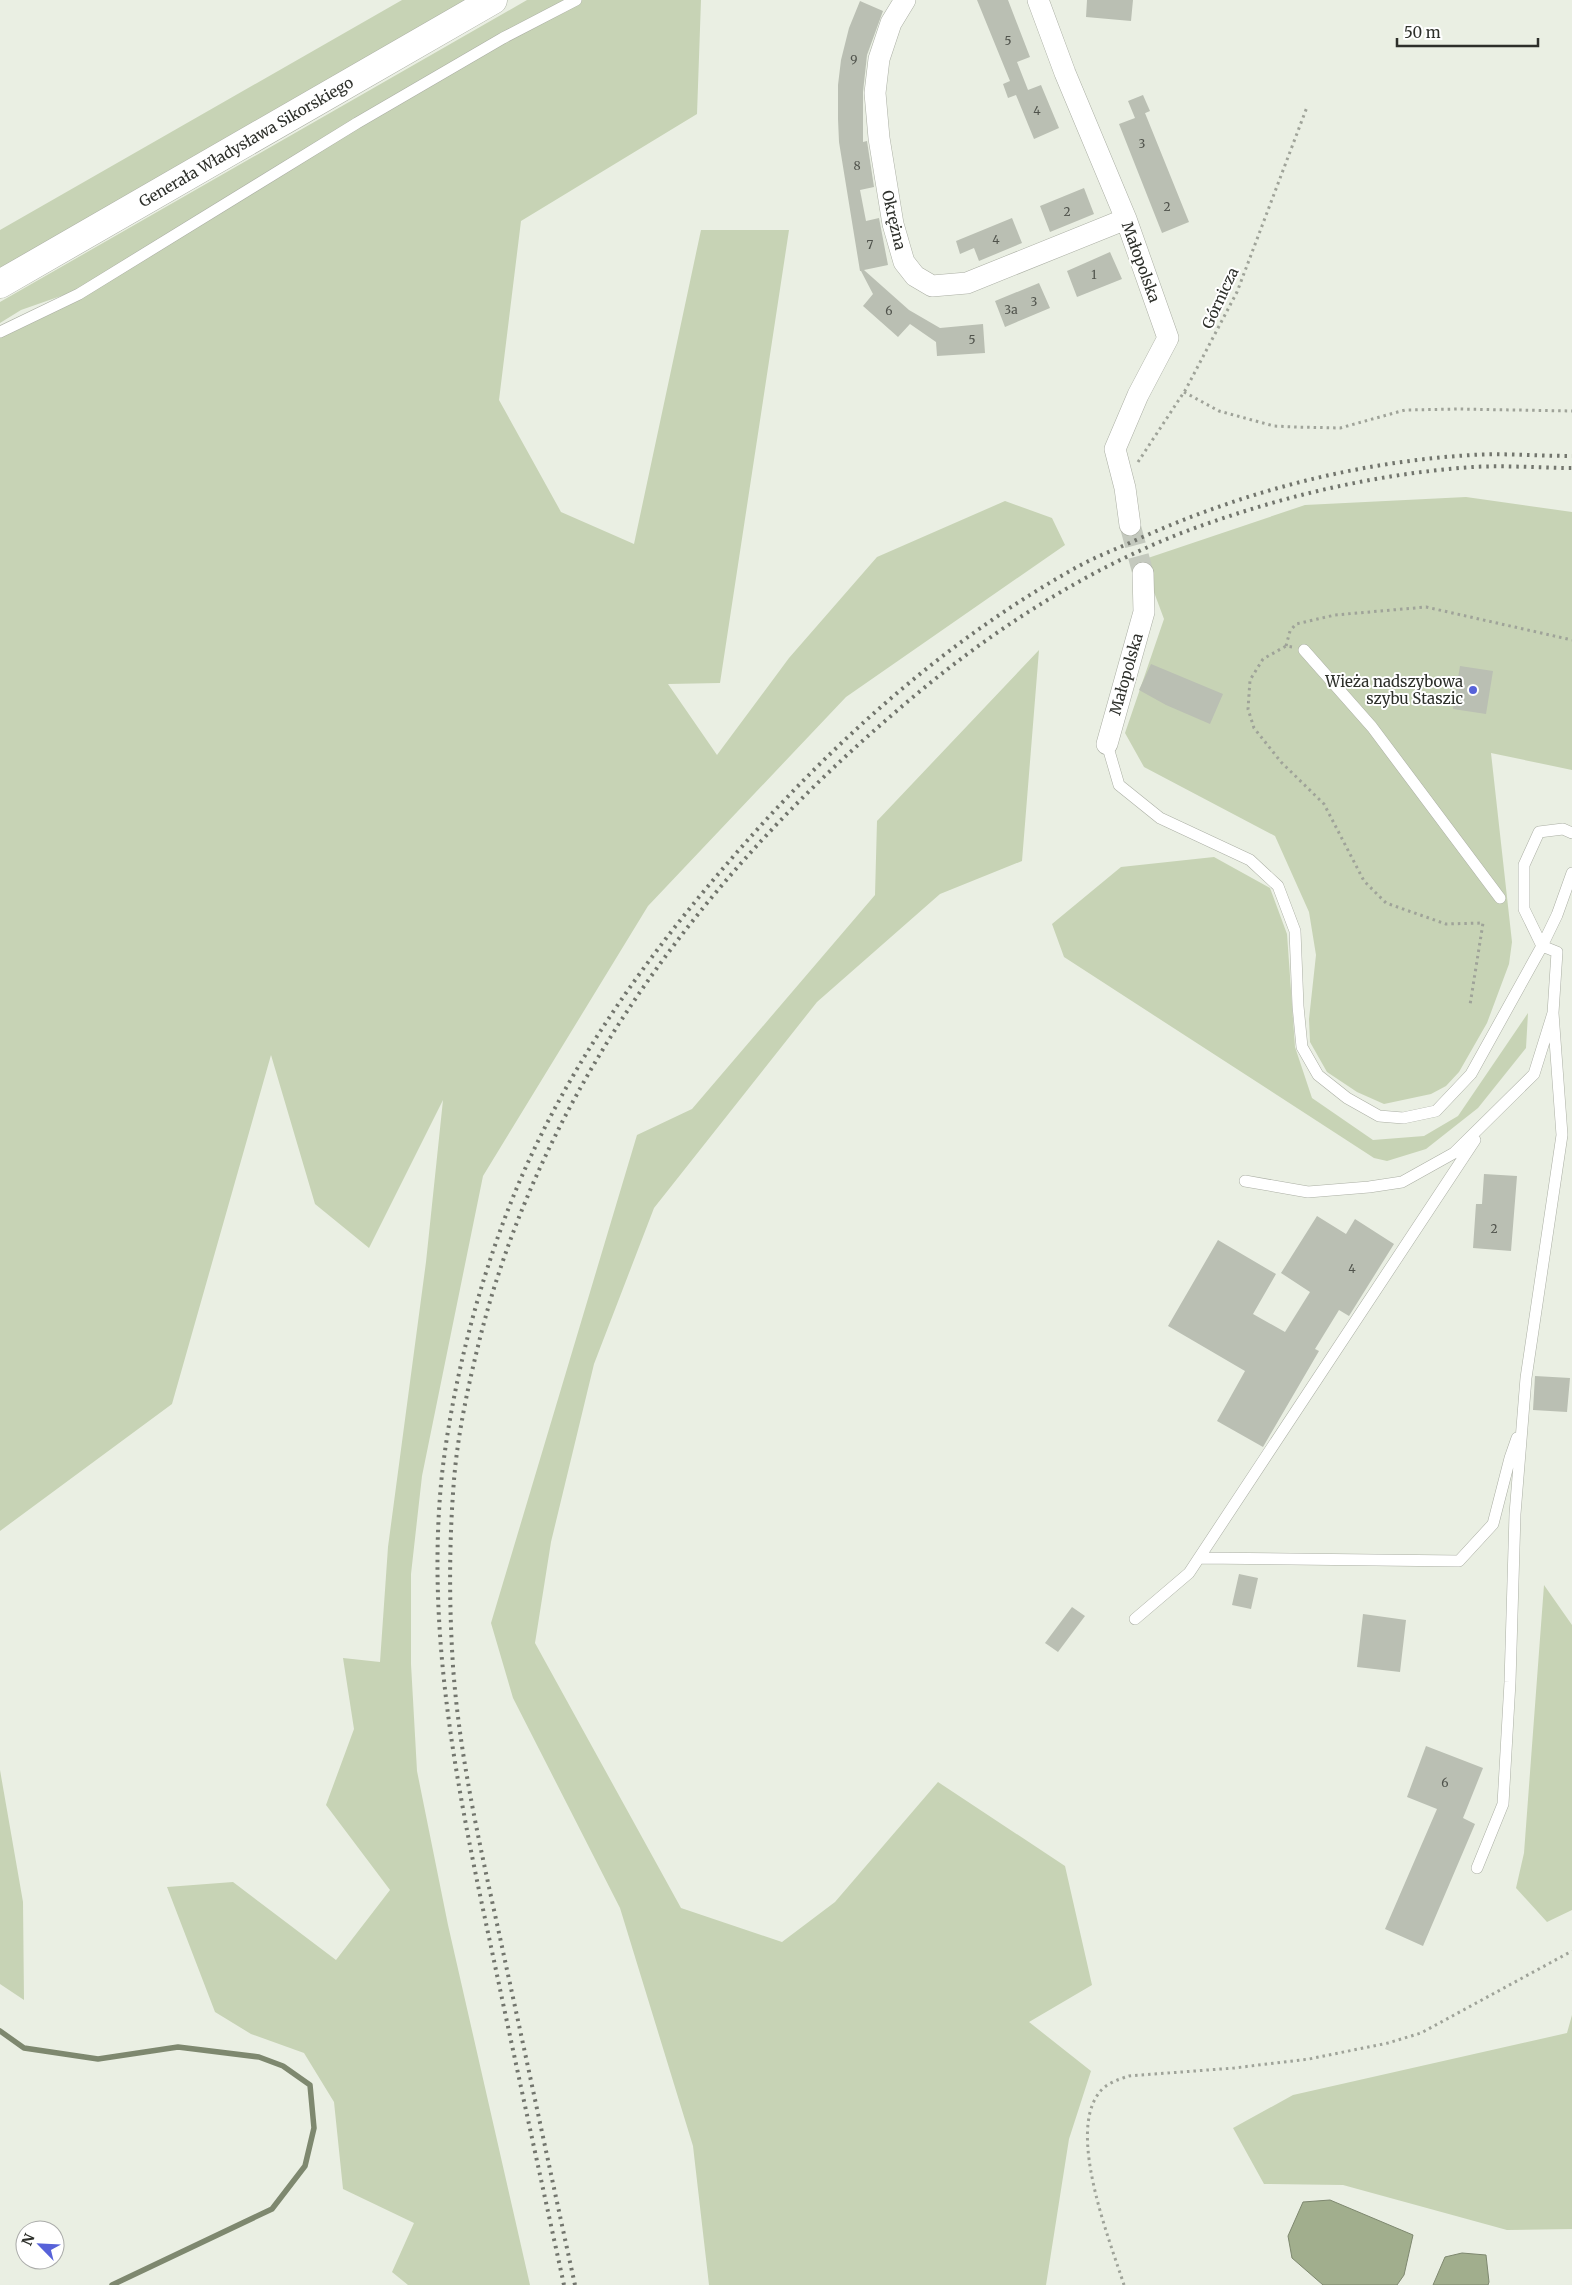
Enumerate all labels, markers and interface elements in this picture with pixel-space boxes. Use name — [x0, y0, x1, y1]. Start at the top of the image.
scale bar — [1397, 15, 1538, 47]
text: 50 m — [1404, 23, 1441, 42]
house number: 5 — [1004, 33, 1012, 48]
house number: 9 — [850, 52, 858, 67]
street label: Generała Władysława Sikorskiego — [135, 73, 357, 211]
house number: 4 — [1033, 103, 1041, 118]
house number: 3 — [1139, 136, 1146, 151]
house number: 8 — [853, 158, 861, 173]
street label: Okrężna — [878, 188, 910, 252]
house number: 2 — [1163, 199, 1171, 214]
house number: 2 — [1063, 204, 1071, 219]
street label: Małopolska — [1118, 219, 1164, 305]
house number: 4 — [992, 232, 1000, 247]
house number: 7 — [867, 237, 874, 252]
street label: Górnicza — [1198, 264, 1242, 332]
house number: 1 — [1091, 267, 1097, 282]
house number: 3 — [1031, 294, 1038, 309]
house number: 3a — [1004, 302, 1018, 317]
house number: 6 — [885, 303, 893, 318]
house number: 5 — [968, 332, 976, 347]
street label: Małopolska — [1105, 631, 1147, 717]
place label: Wieża nadszybowa szybu Staszic — [1324, 672, 1463, 708]
marker: Wieża nadszybowa szybu Staszic — [1467, 684, 1479, 696]
house number: 2 — [1490, 1221, 1498, 1236]
house number: 4 — [1348, 1261, 1356, 1276]
house number: 6 — [1441, 1775, 1449, 1790]
north arrow — [15, 2220, 65, 2270]
text: N — [18, 2231, 39, 2248]

